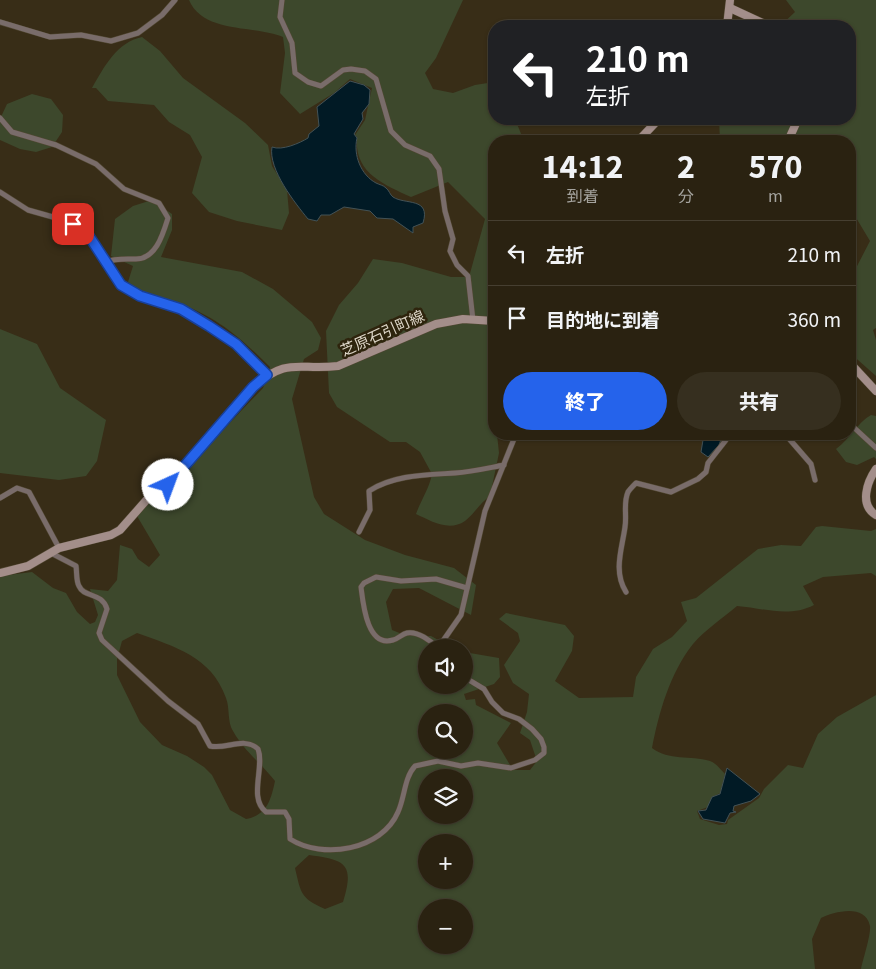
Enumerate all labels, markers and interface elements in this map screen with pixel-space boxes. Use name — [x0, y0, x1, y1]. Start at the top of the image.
text: 210 m — [586, 31, 690, 82]
icon: left — [503, 40, 568, 105]
text: 左折 — [586, 78, 630, 110]
text: 14:12 — [542, 143, 624, 187]
text: 2 — [677, 143, 695, 187]
text: 570 — [749, 143, 802, 187]
text: 到着 — [567, 183, 599, 207]
text: 分 — [678, 183, 694, 207]
text: m — [768, 183, 783, 207]
pin — [52, 203, 94, 245]
icon: arrive — [59, 210, 87, 238]
icon: left — [503, 239, 531, 267]
text: 左折 — [546, 240, 584, 267]
text: 210 m — [788, 240, 841, 267]
street label: 芝原石引町線 — [337, 304, 427, 360]
icon: arrive — [503, 304, 531, 332]
text: 目的地に到着 — [546, 305, 660, 332]
text: 360 m — [788, 305, 841, 332]
button: 終了 — [503, 372, 667, 430]
button: 共有 — [677, 372, 841, 430]
position arrow — [141, 458, 193, 510]
map controls — [418, 639, 473, 954]
button: sound — [418, 639, 473, 694]
button: search — [418, 704, 473, 759]
button: layers — [418, 769, 473, 824]
button: + — [418, 834, 473, 889]
button: − — [418, 899, 473, 954]

